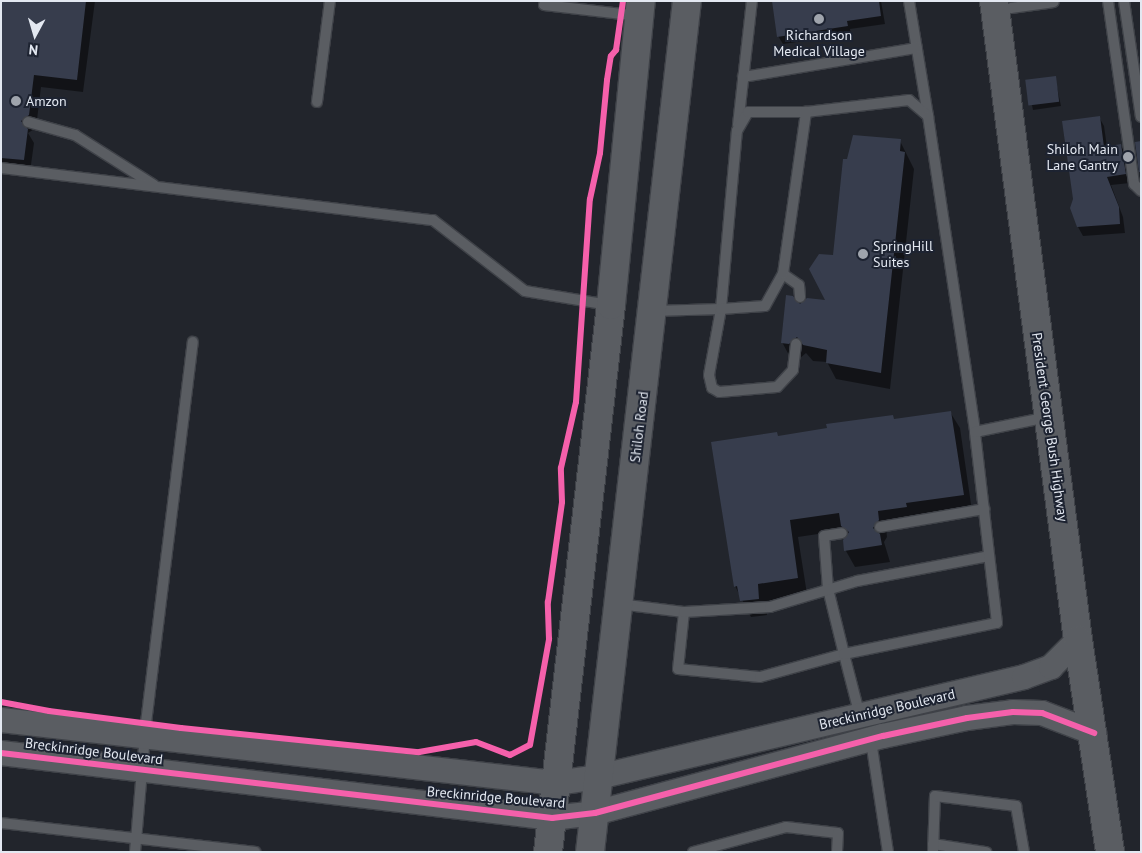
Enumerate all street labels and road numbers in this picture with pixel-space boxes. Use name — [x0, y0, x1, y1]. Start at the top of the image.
street label: President George Bush Highway — [1028, 331, 1072, 523]
street label: Shiloh Road — [626, 391, 652, 463]
street label: Breckinridge Boulevard — [817, 685, 957, 733]
street label: Breckinridge Boulevard — [24, 734, 164, 768]
street label: Breckinridge Boulevard — [426, 783, 566, 811]

